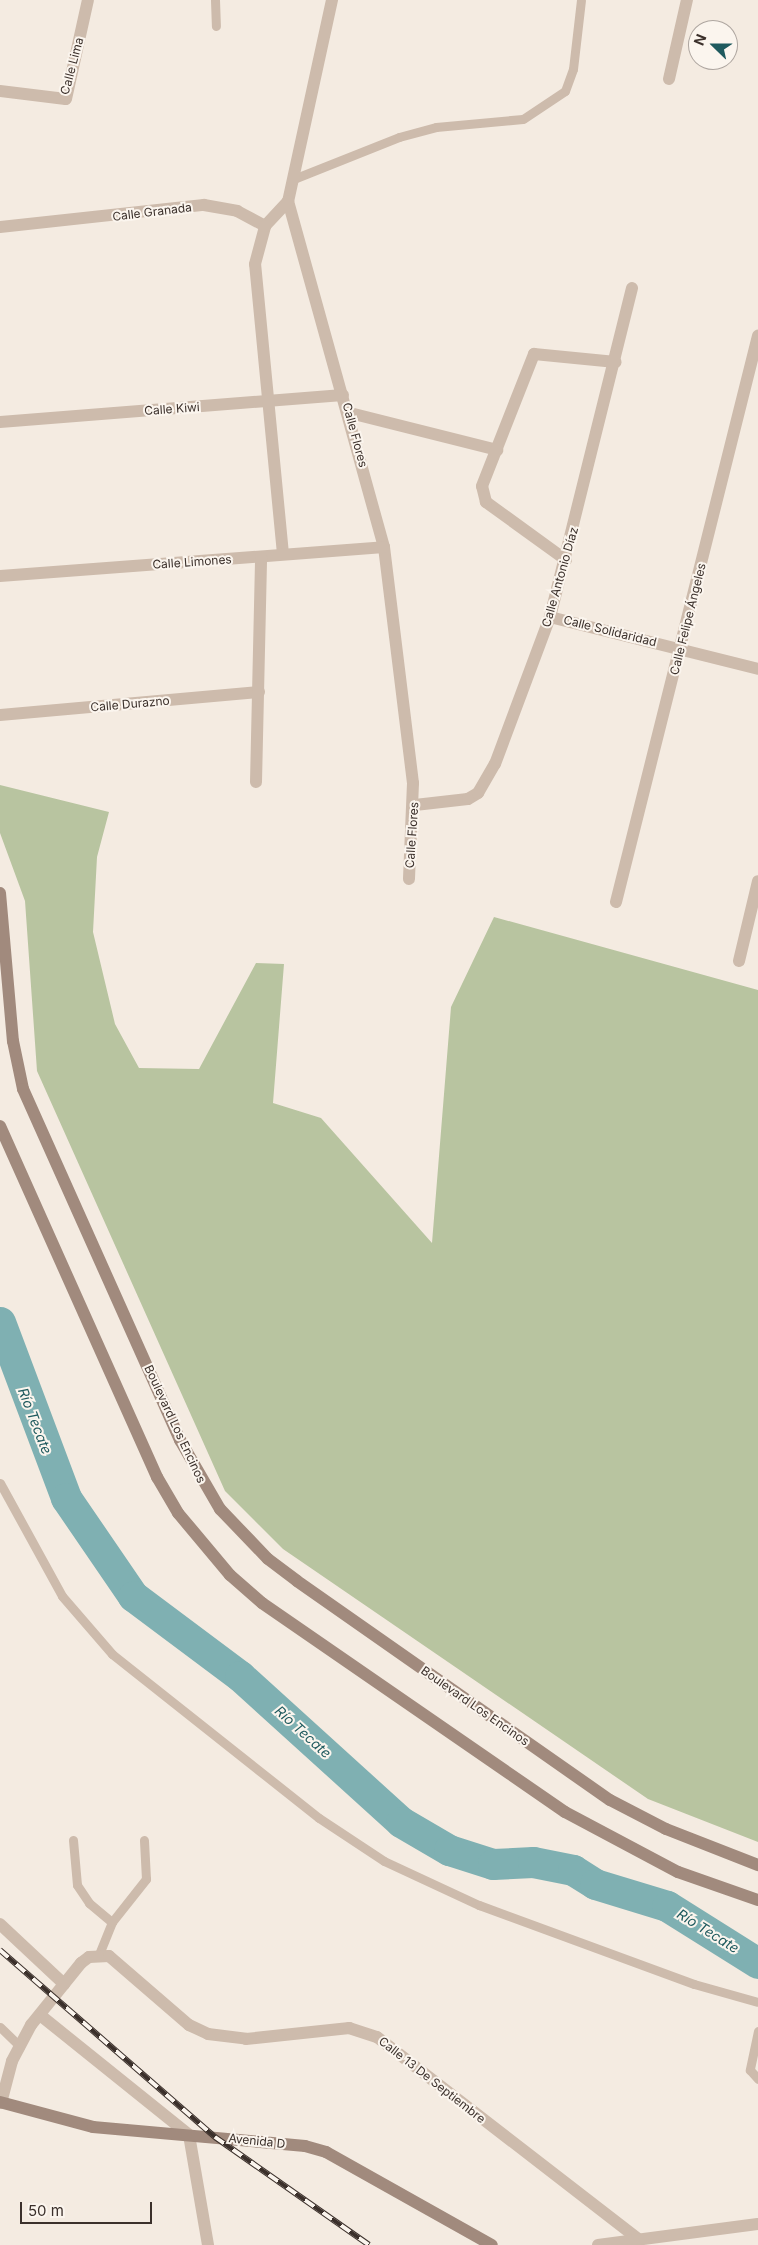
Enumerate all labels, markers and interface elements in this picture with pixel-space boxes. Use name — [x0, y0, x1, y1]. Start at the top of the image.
north arrow — [688, 20, 738, 70]
text: N — [690, 31, 709, 48]
street label: Calle Lima — [57, 36, 87, 96]
street label: Calle Granada — [112, 200, 192, 224]
street label: Calle Kiwi — [144, 400, 200, 418]
street label: Calle Flores — [339, 401, 371, 469]
street label: Calle Antonio Díaz — [539, 525, 581, 629]
street label: Calle Limones — [152, 552, 232, 572]
street label: Calle Felipe Ángeles — [667, 562, 709, 676]
street label: Calle Solidaridad — [562, 612, 658, 650]
street label: Calle Durazno — [90, 693, 170, 715]
street label: Calle Flores — [402, 801, 422, 869]
street label: Boulevard Los Encinos — [141, 1363, 209, 1485]
water label: Río Tecate — [15, 1385, 55, 1457]
street label: Boulevard Los Encinos — [418, 1663, 532, 1749]
water label: Río Tecate — [271, 1702, 335, 1762]
water label: Río Tecate — [674, 1905, 742, 1957]
street label: Calle 13 De Septiembre — [376, 2034, 488, 2126]
street label: Avenida D — [228, 2131, 286, 2151]
scale bar — [22, 2192, 155, 2224]
text: 50 m — [28, 2201, 64, 2220]

